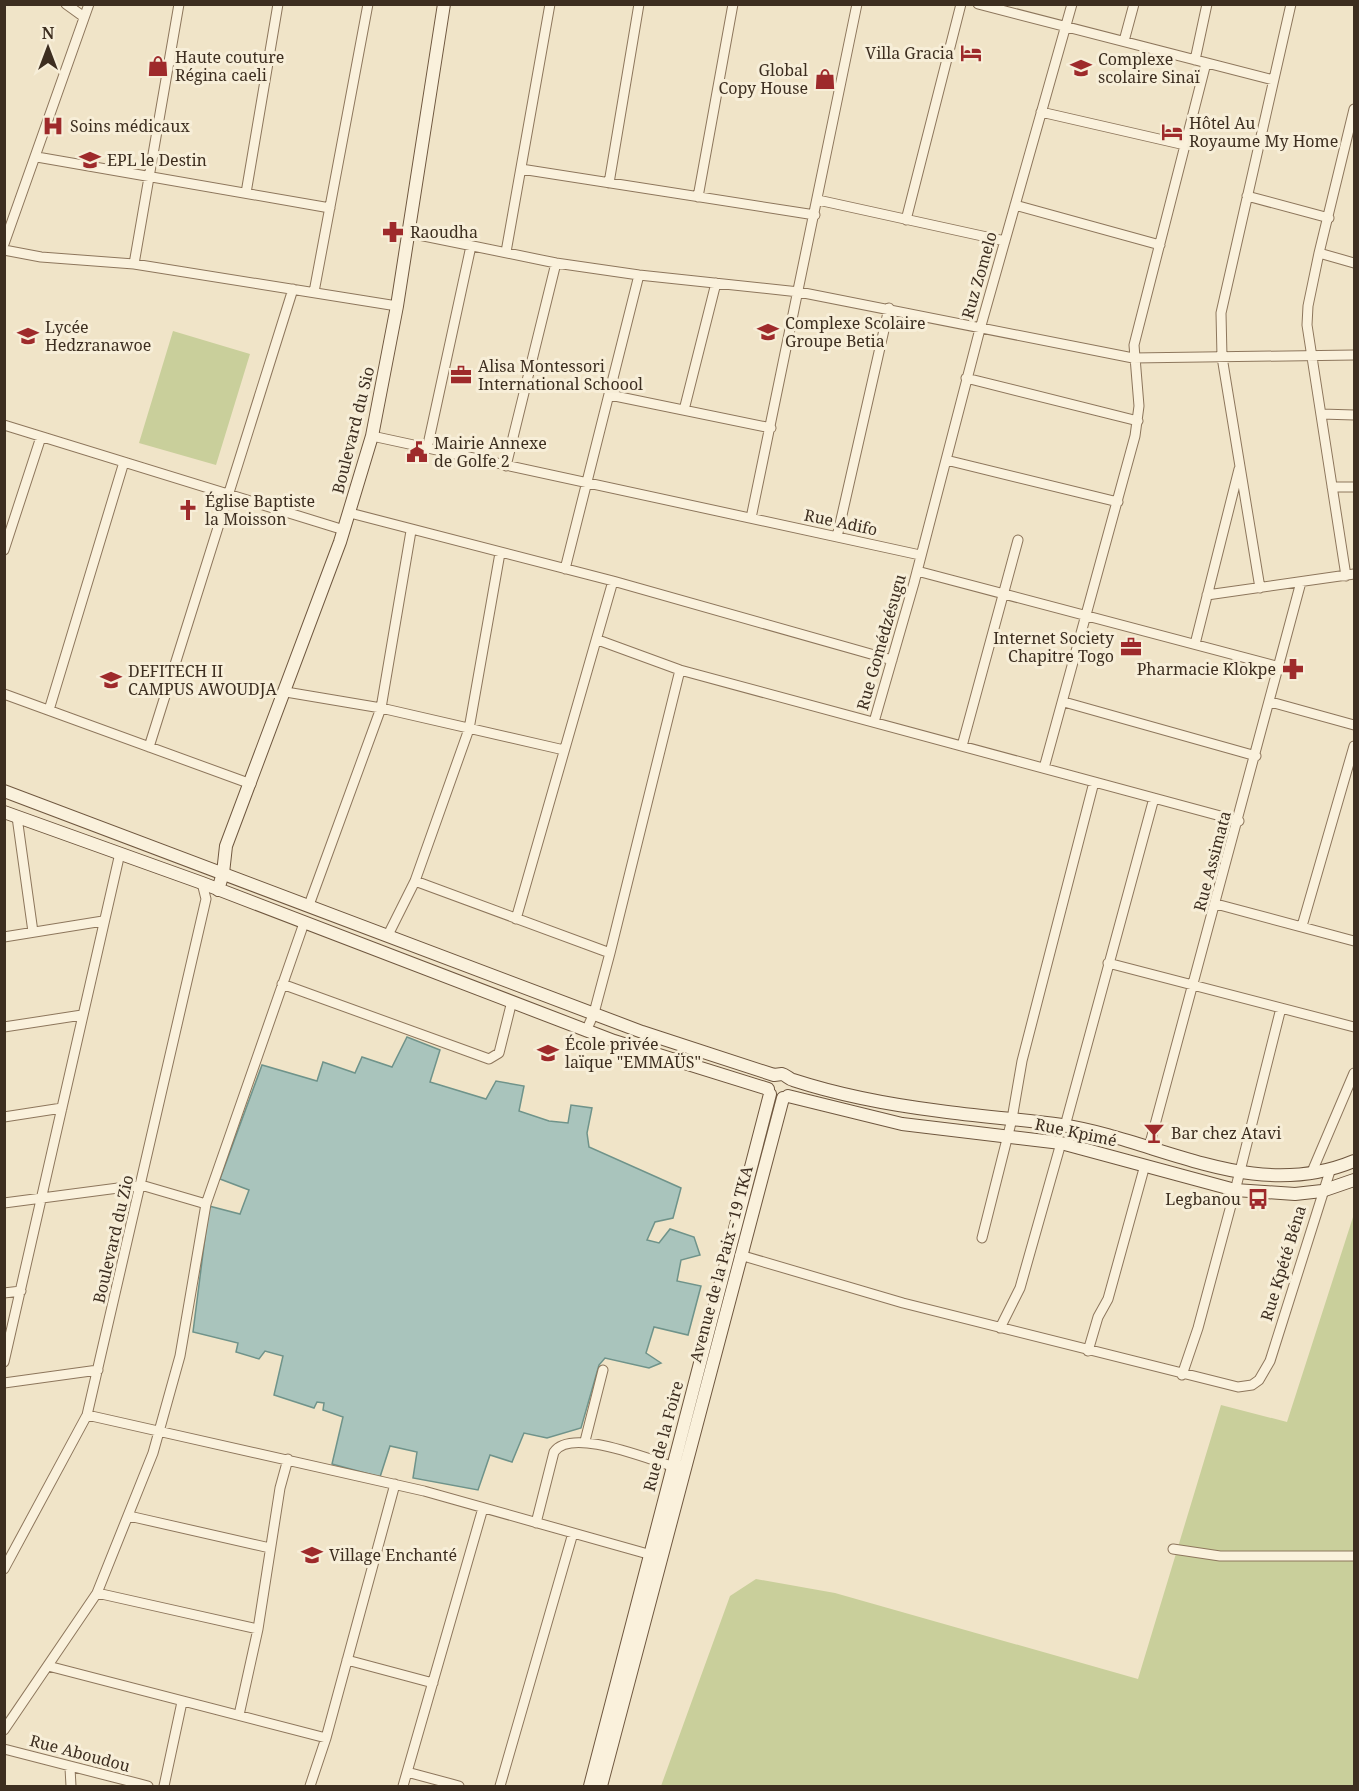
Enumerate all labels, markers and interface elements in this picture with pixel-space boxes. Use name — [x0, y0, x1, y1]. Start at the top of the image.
north arrow — [18, 18, 78, 78]
text: N — [42, 22, 55, 44]
hotel icon: Villa Gracia — [959, 41, 983, 65]
place label: Villa Gracia — [865, 42, 954, 64]
place label: Haute couture Régina caeli — [175, 46, 284, 86]
place label: Complexe scolaire Sinaï — [1098, 48, 1200, 88]
shop icon: Haute couture Régina caeli — [146, 54, 170, 78]
school or university icon: Complexe scolaire Sinaï — [1069, 56, 1093, 80]
place label: Global Copy House — [718, 59, 808, 99]
shop icon: Global Copy House — [813, 67, 837, 91]
place label: Hôtel Au Royaume My Home — [1189, 112, 1338, 152]
hospital icon: Soins médicaux — [41, 114, 65, 138]
place label: Soins médicaux — [70, 115, 190, 137]
hotel icon: Hôtel Au Royaume My Home — [1160, 120, 1184, 144]
school or university icon: EPL le Destin — [78, 148, 102, 172]
place label: EPL le Destin — [107, 149, 207, 171]
pharmacy icon: Raoudha — [381, 220, 405, 244]
place label: Raoudha — [410, 221, 478, 243]
street label: Ruz Zomelo — [956, 229, 1002, 321]
place label: Complexe Scolaire Groupe Betia — [785, 312, 925, 352]
place label: Lycée Hedzranawoe — [45, 316, 151, 356]
school or university icon: Complexe Scolaire Groupe Betia — [756, 320, 780, 344]
school or university icon: Lycée Hedzranawoe — [16, 324, 40, 348]
place label: Alisa Montessori International Schoool — [478, 355, 643, 395]
office icon: Alisa Montessori International Schoool — [449, 363, 473, 387]
street label: Boulevard du Sio — [327, 364, 379, 496]
place label: Mairie Annexe de Golfe 2 — [434, 432, 547, 472]
public building icon: Mairie Annexe de Golfe 2 — [405, 440, 429, 464]
place label: Église Baptiste la Moisson — [205, 490, 315, 530]
church icon: Église Baptiste la Moisson — [176, 498, 200, 522]
street label: Rue Adifo — [802, 504, 880, 540]
street label: Rue Gomédzésugu — [851, 571, 911, 713]
place label: Internet Society Chapitre Togo — [993, 627, 1115, 667]
office icon: Internet Society Chapitre Togo — [1119, 635, 1143, 659]
pharmacy icon: Pharmacie Klokpe — [1281, 657, 1305, 681]
place label: Pharmacie Klokpe — [1137, 658, 1276, 680]
place label: DEFITECH II CAMPUS AWOUDJA — [128, 660, 277, 700]
school or university icon: DEFITECH II CAMPUS AWOUDJA — [99, 668, 123, 692]
street label: Rue Assimata — [1188, 808, 1236, 914]
place label: École privée laïque "EMMAÜS" — [565, 1033, 701, 1073]
school or university icon: École privée laïque "EMMAÜS" — [536, 1041, 560, 1065]
street label: Rue Kpimé — [1033, 1113, 1119, 1151]
bar icon: Bar chez Atavi — [1142, 1121, 1166, 1145]
place label: Bar chez Atavi — [1171, 1122, 1281, 1144]
street label: Avenue de la Paix - 19 TKA — [684, 1163, 758, 1365]
street label: Boulevard du Zio — [88, 1173, 138, 1305]
bus stop icon: Legbanou — [1246, 1187, 1270, 1211]
place label: Legbanou — [1165, 1188, 1241, 1210]
street label: Rue Kpété Béna — [1255, 1203, 1311, 1323]
street label: Rue de la Foire — [638, 1378, 688, 1494]
school or university icon: Village Enchanté — [300, 1543, 324, 1567]
place label: Village Enchanté — [329, 1544, 457, 1566]
street label: Rue Aboudou — [27, 1729, 133, 1777]

